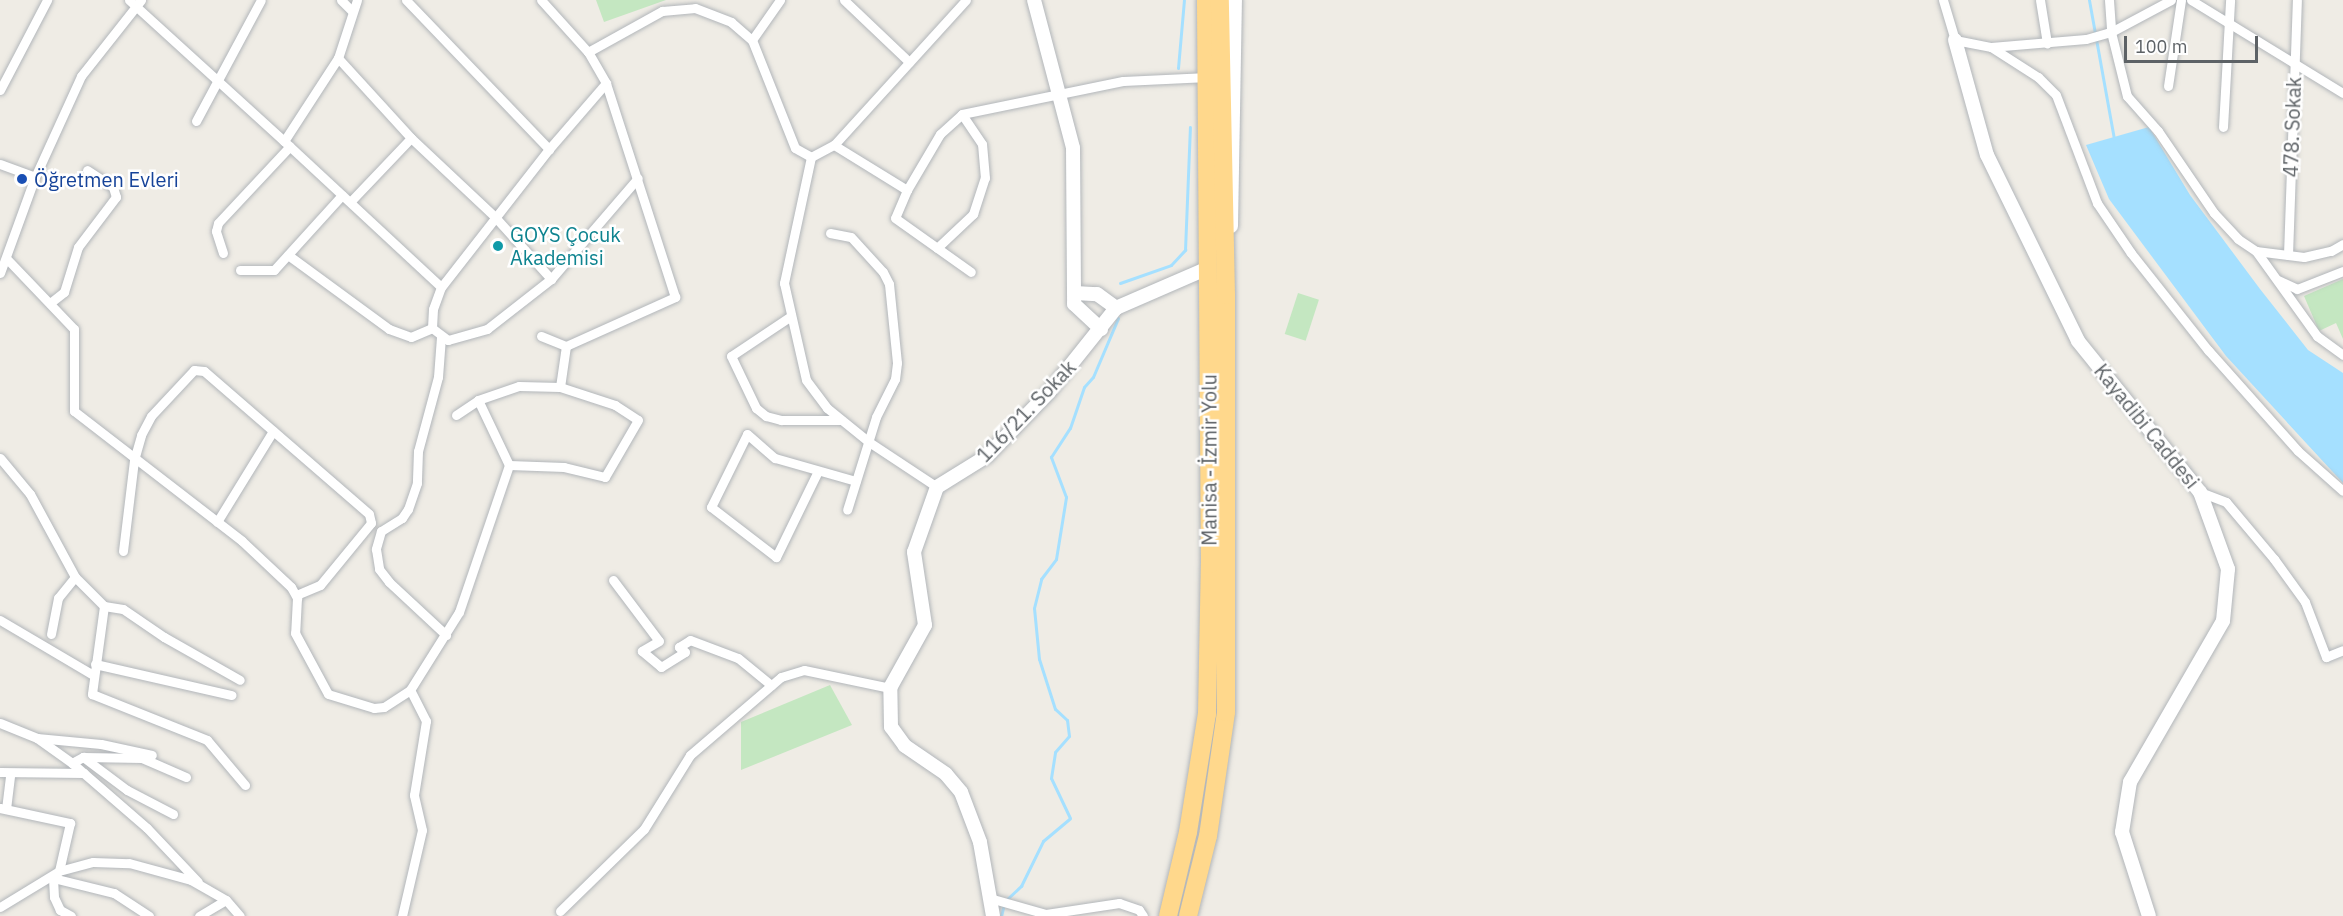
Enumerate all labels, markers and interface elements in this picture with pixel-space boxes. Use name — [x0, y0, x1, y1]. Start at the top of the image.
scale bar — [2127, 24, 2260, 62]
text: 100 m — [2135, 35, 2187, 58]
street label: 478. Sokak — [2278, 76, 2306, 178]
place label: Öğretmen Evleri — [34, 167, 179, 191]
marker: Öğretmen Evleri — [15, 172, 29, 186]
place label: GOYS Çocuk Akademisi — [510, 222, 621, 269]
marker: GOYS Çocuk Akademisi — [491, 239, 505, 253]
street label: 116/21. Sokak — [971, 355, 1081, 467]
street label: Kayadibi Caddesi — [2089, 359, 2205, 493]
street label: Manisa - İzmir Yolu — [1197, 374, 1221, 546]

